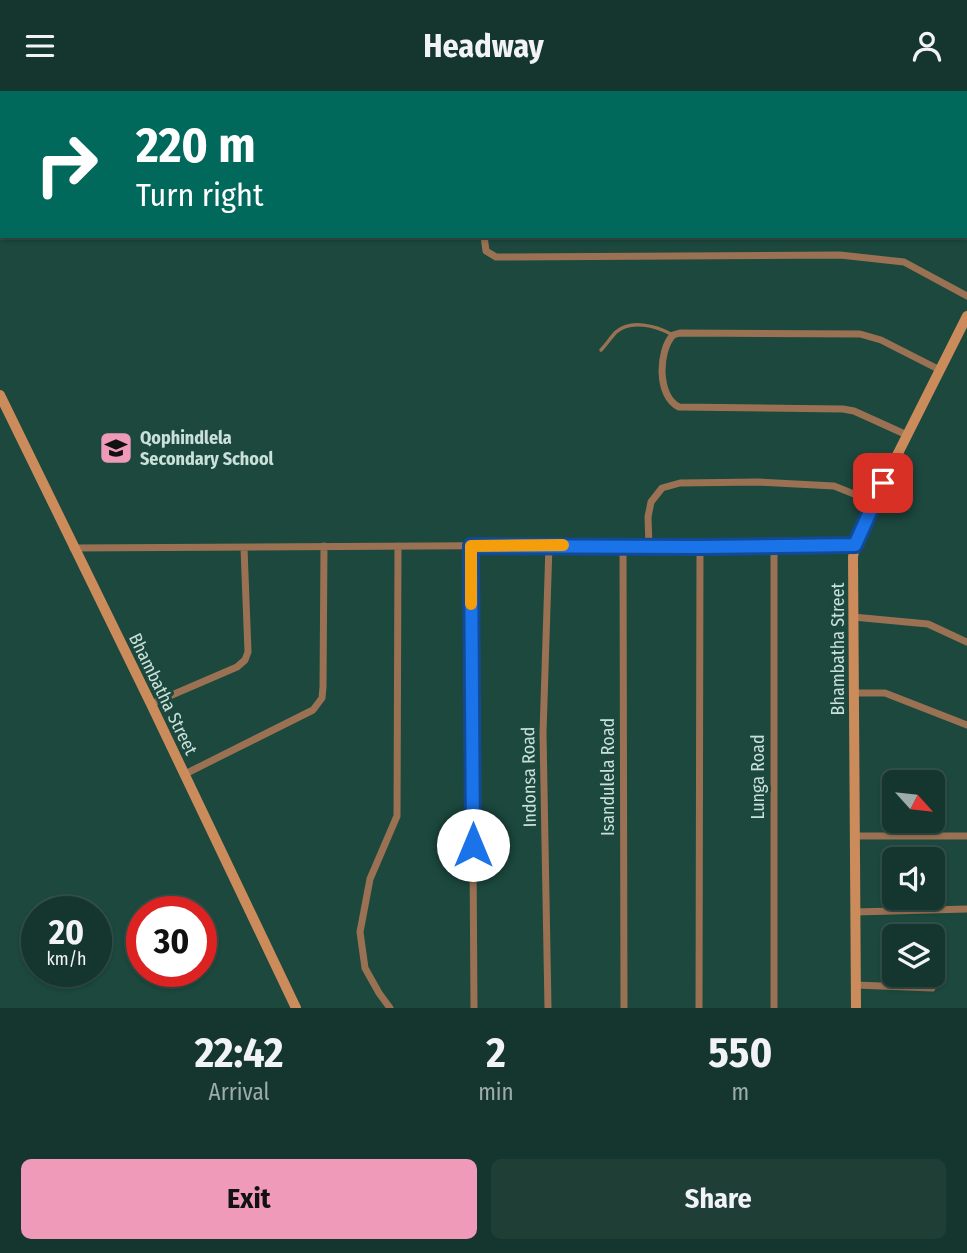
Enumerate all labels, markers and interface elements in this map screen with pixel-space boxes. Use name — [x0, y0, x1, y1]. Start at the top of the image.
icon: menu — [21, 27, 59, 65]
text: Headway — [423, 27, 544, 65]
icon: person — [908, 27, 946, 65]
text: 220 m — [136, 116, 256, 175]
icon: right — [21, 119, 112, 210]
text: Turn right — [136, 176, 263, 214]
place label: Qophindlela Secondary School — [140, 427, 274, 470]
school or university icon: Qophindlela Secondary School — [97, 429, 135, 467]
pin — [853, 453, 913, 513]
icon: arrive — [864, 464, 902, 502]
street label: Bhambatha Street — [827, 582, 849, 715]
street label: Bhambatha Street — [124, 629, 202, 759]
street label: Isandulela Road — [597, 718, 619, 836]
street label: Indonsa Road — [517, 726, 541, 828]
street label: Lunga Road — [747, 734, 769, 820]
north arrow — [882, 770, 945, 833]
map controls — [882, 770, 945, 987]
position arrow — [436, 808, 510, 882]
button: sound — [882, 847, 945, 910]
speed limit sign: 30 — [126, 896, 217, 987]
text: 20 — [49, 911, 84, 953]
button: layers — [882, 924, 945, 987]
text: km/h — [46, 948, 87, 970]
text: 22:42 — [195, 1028, 284, 1078]
text: 2 — [486, 1028, 506, 1078]
text: 550 — [708, 1028, 772, 1078]
text: Arrival — [209, 1078, 270, 1106]
text: min — [478, 1078, 514, 1106]
text: m — [732, 1078, 749, 1106]
button: Exit — [21, 1159, 477, 1239]
button: Share — [491, 1159, 946, 1239]

